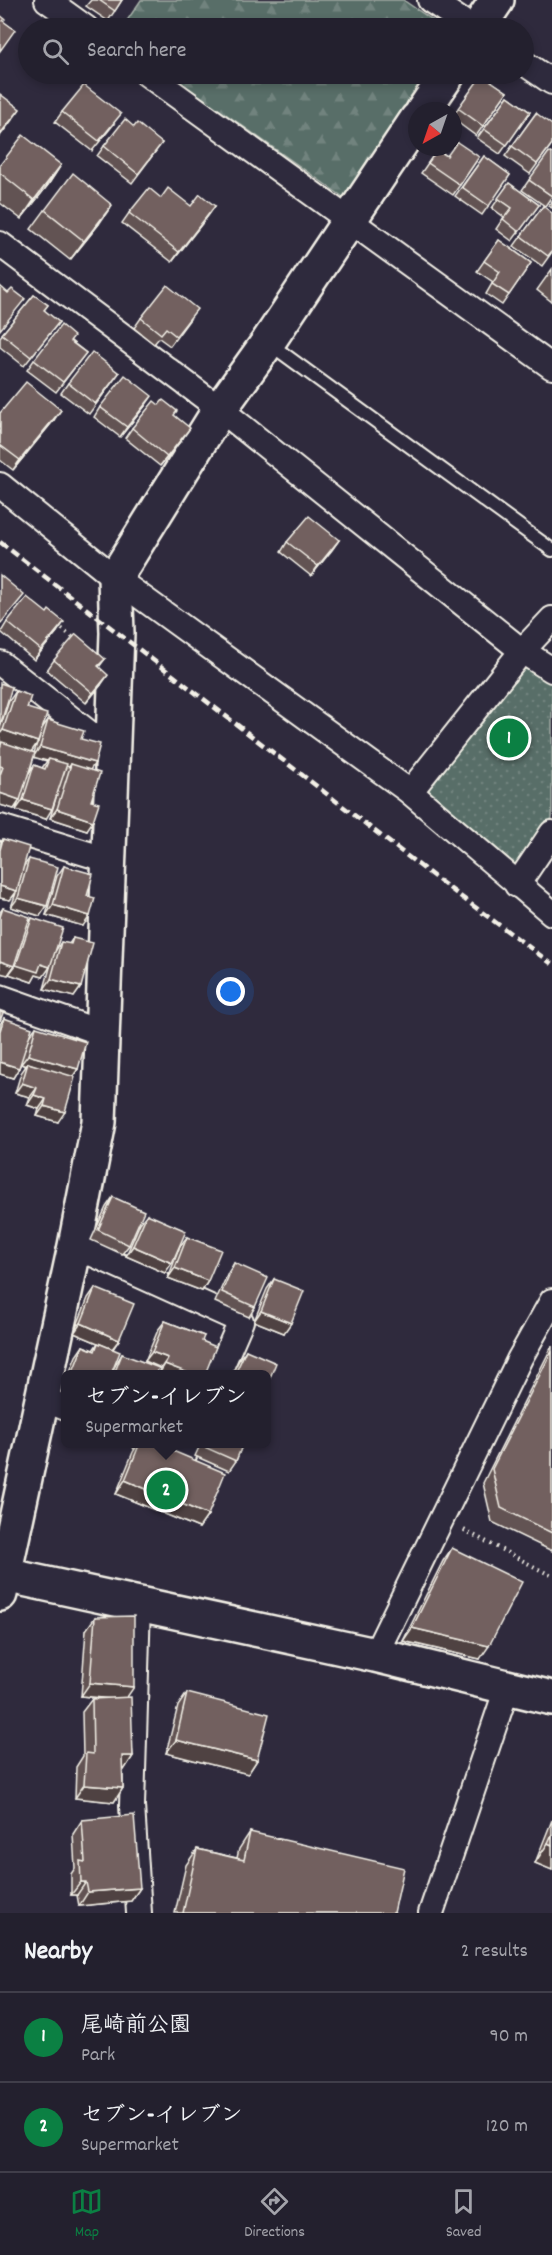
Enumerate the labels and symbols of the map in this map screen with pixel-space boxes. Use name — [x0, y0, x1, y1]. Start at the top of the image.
north arrow — [408, 102, 462, 156]
pin: 1 — [490, 716, 528, 760]
your location — [216, 977, 245, 1006]
pin: 2 — [146, 1468, 186, 1512]

